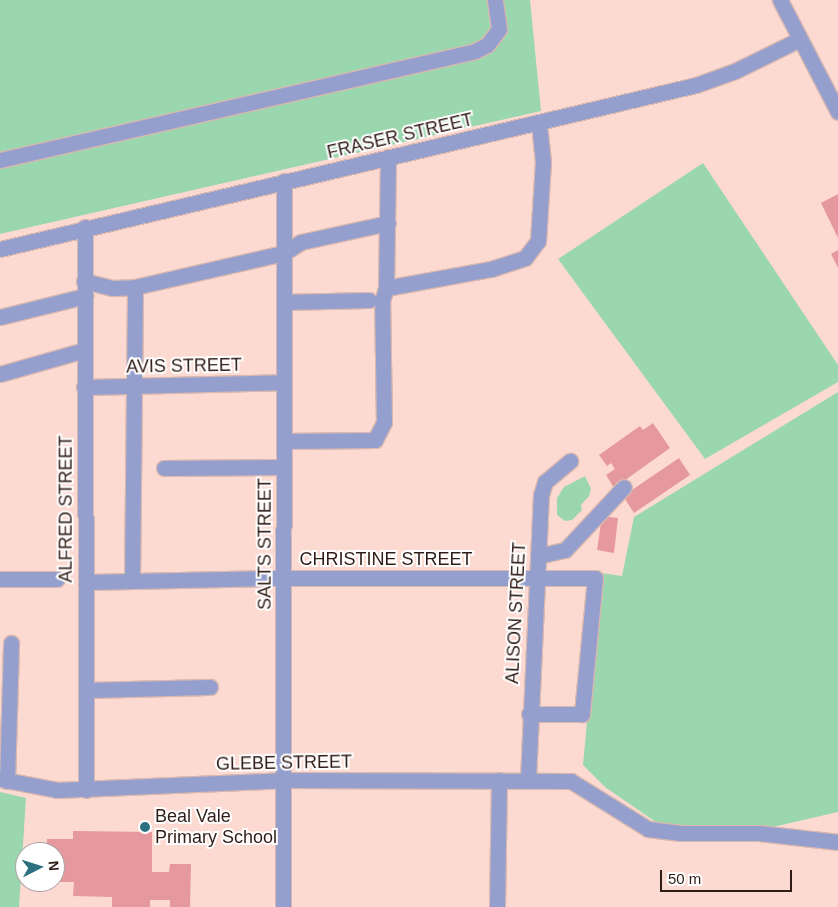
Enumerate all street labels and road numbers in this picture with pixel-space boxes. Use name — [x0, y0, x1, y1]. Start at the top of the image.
street label: FRASER STREET — [325, 109, 475, 163]
street label: AVIS STREET — [126, 354, 242, 378]
street label: ALFRED STREET — [55, 435, 77, 583]
street label: SALTS STREET — [254, 478, 276, 610]
street label: ALISON STREET — [501, 542, 531, 684]
street label: CHRISTINE STREET — [299, 548, 473, 570]
street label: GLEBE STREET — [216, 751, 352, 775]

